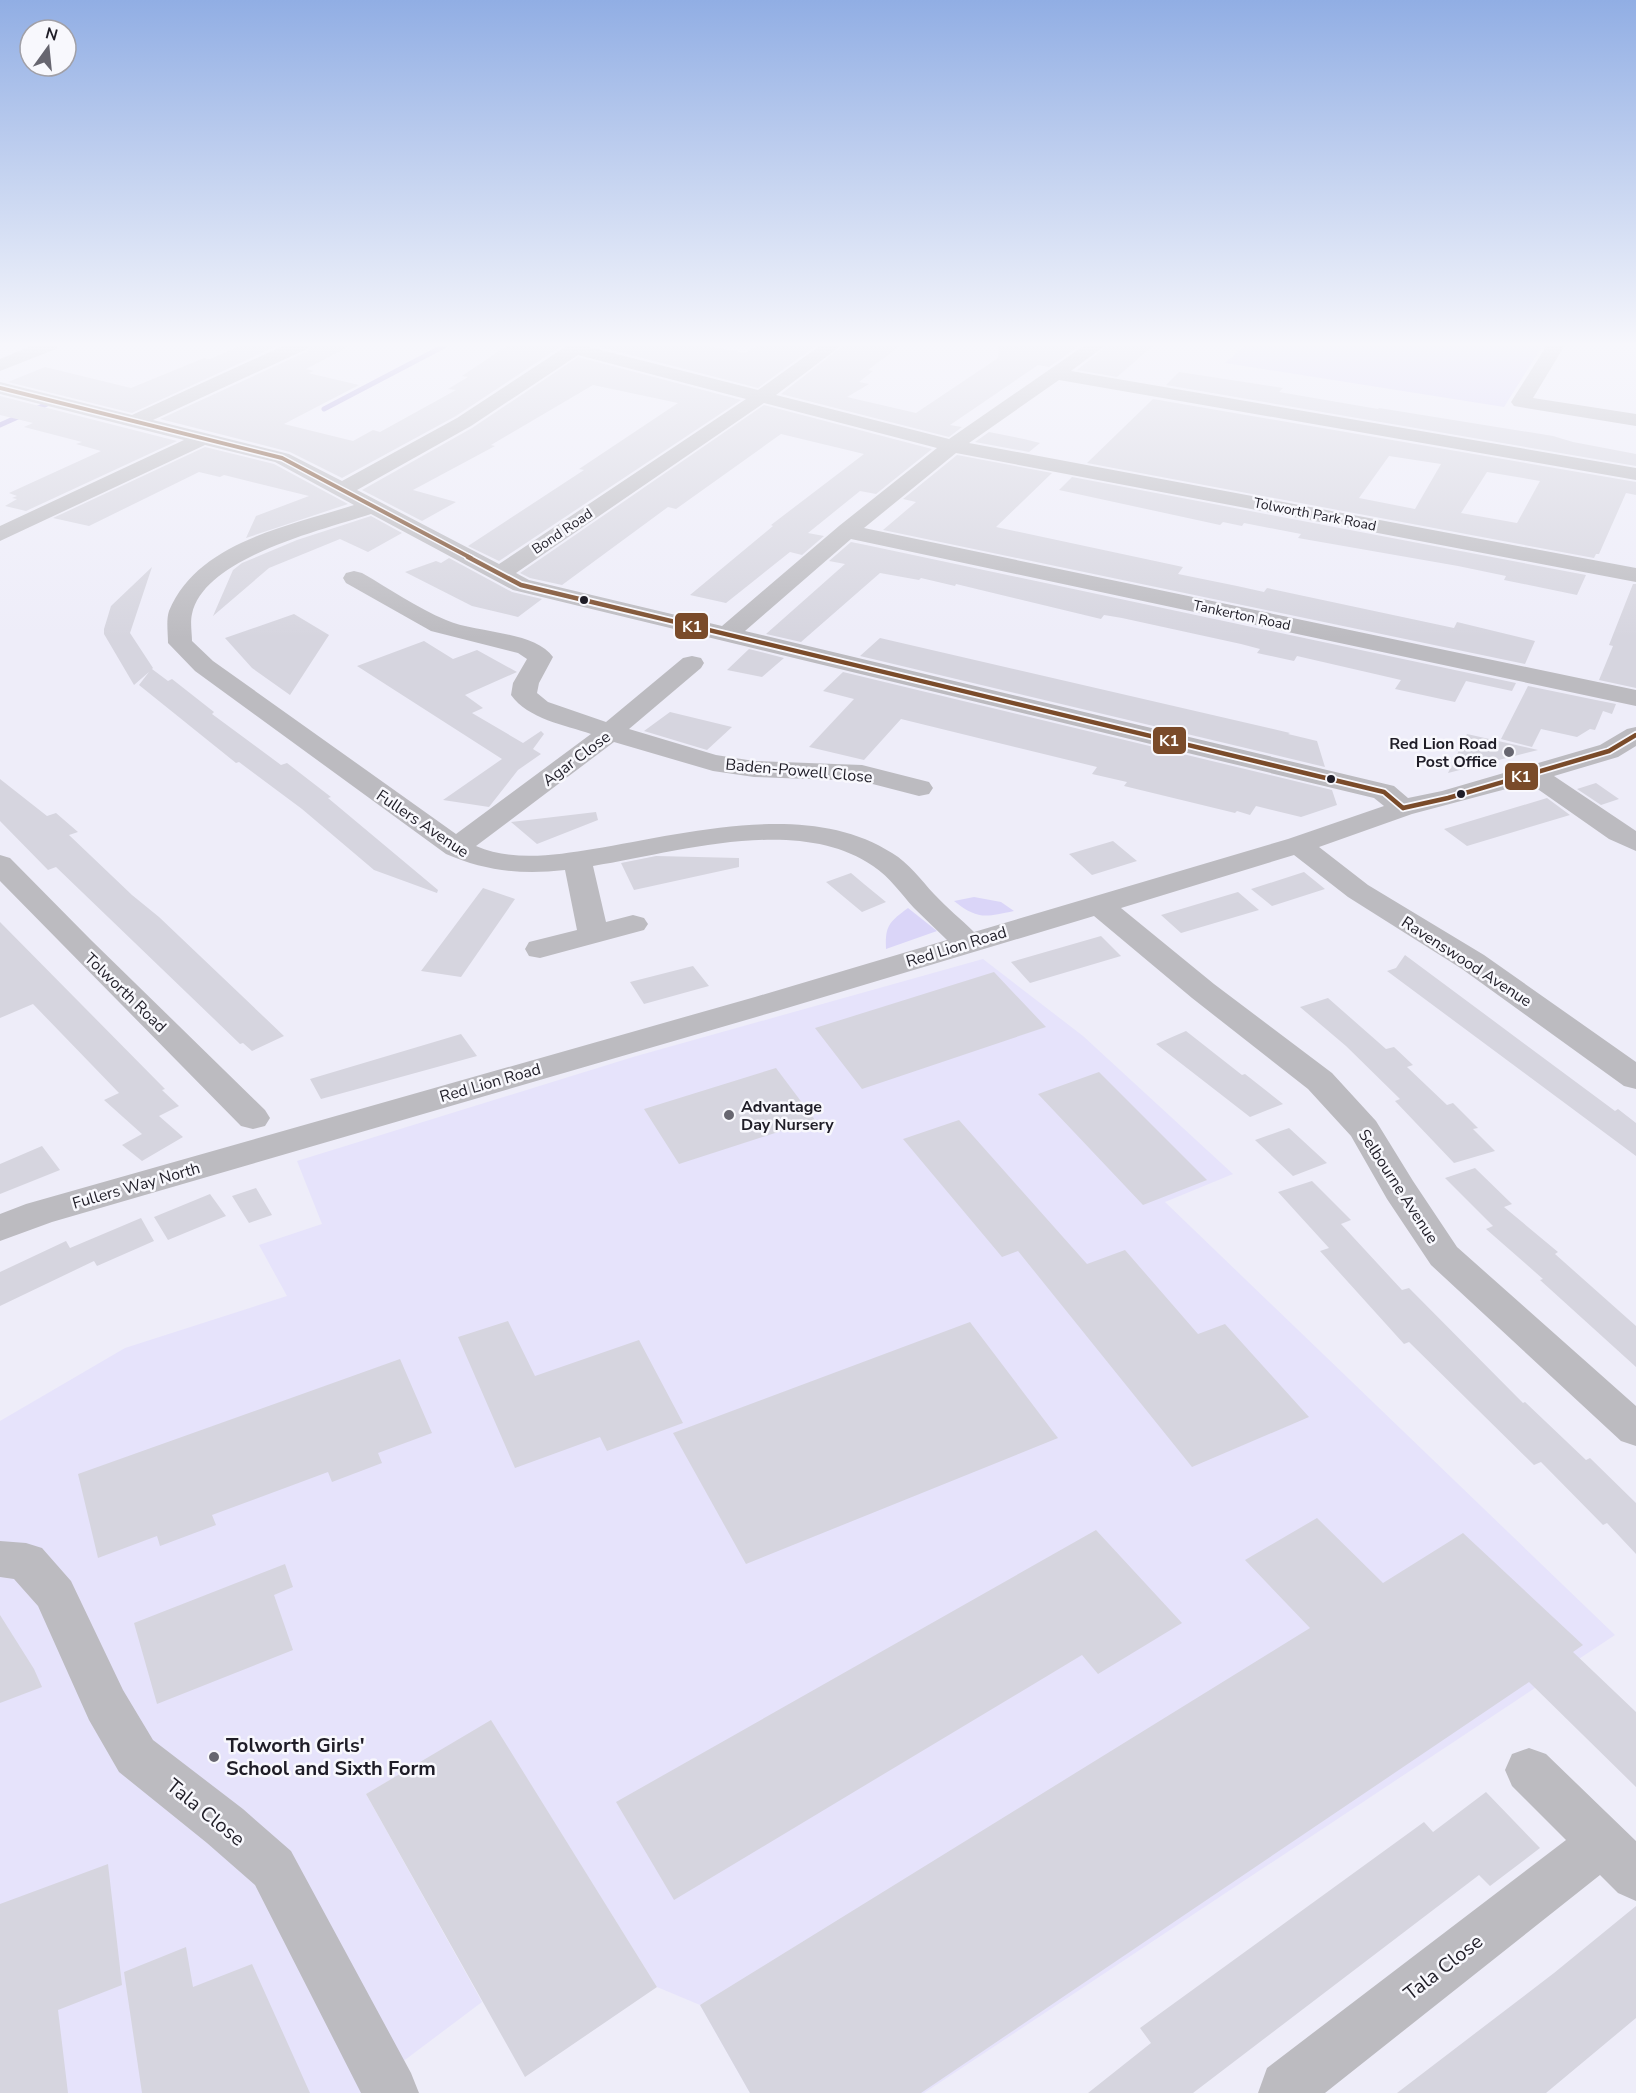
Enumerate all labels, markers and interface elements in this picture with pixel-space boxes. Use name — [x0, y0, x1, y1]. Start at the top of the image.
north arrow — [18, 18, 78, 78]
text: N — [43, 22, 60, 47]
street label: Tolworth Park Road — [1252, 493, 1378, 536]
street label: Bond Road — [528, 504, 596, 559]
unlabelled marker — [578, 594, 590, 606]
street label: Tankerton Road — [1191, 596, 1292, 635]
line badge: K1 — [674, 612, 709, 640]
text: K1 — [682, 616, 702, 638]
street label: Agar Close — [538, 726, 615, 792]
line badge: K1 — [1152, 726, 1187, 755]
text: K1 — [1159, 730, 1179, 752]
place label: Red Lion Road Post Office — [1389, 733, 1497, 773]
marker: Red Lion Road Post Office — [1502, 745, 1516, 759]
street label: Baden-Powell Close — [724, 754, 873, 788]
line badge: K1 — [1504, 762, 1539, 791]
text: K1 — [1511, 766, 1531, 788]
unlabelled marker — [1325, 773, 1337, 785]
street label: Fullers Avenue — [372, 785, 473, 863]
unlabelled marker — [1455, 788, 1467, 800]
street label: Ravenswood Avenue — [1397, 911, 1536, 1012]
street label: Red Lion Road — [903, 921, 1009, 973]
street label: Tolworth Road — [79, 948, 171, 1038]
street label: Red Lion Road — [437, 1058, 543, 1108]
place label: Advantage Day Nursery — [741, 1096, 834, 1136]
marker: Advantage Day Nursery — [722, 1108, 736, 1122]
street label: Selbourne Avenue — [1353, 1125, 1443, 1248]
street label: Fullers Way North — [70, 1157, 203, 1215]
place label: Tolworth Girls' School and Sixth Form — [226, 1732, 436, 1782]
marker: Tolworth Girls' School and Sixth Form — [207, 1750, 221, 1764]
street label: Tala Close — [161, 1772, 250, 1852]
street label: Tala Close — [1398, 1928, 1488, 2007]

